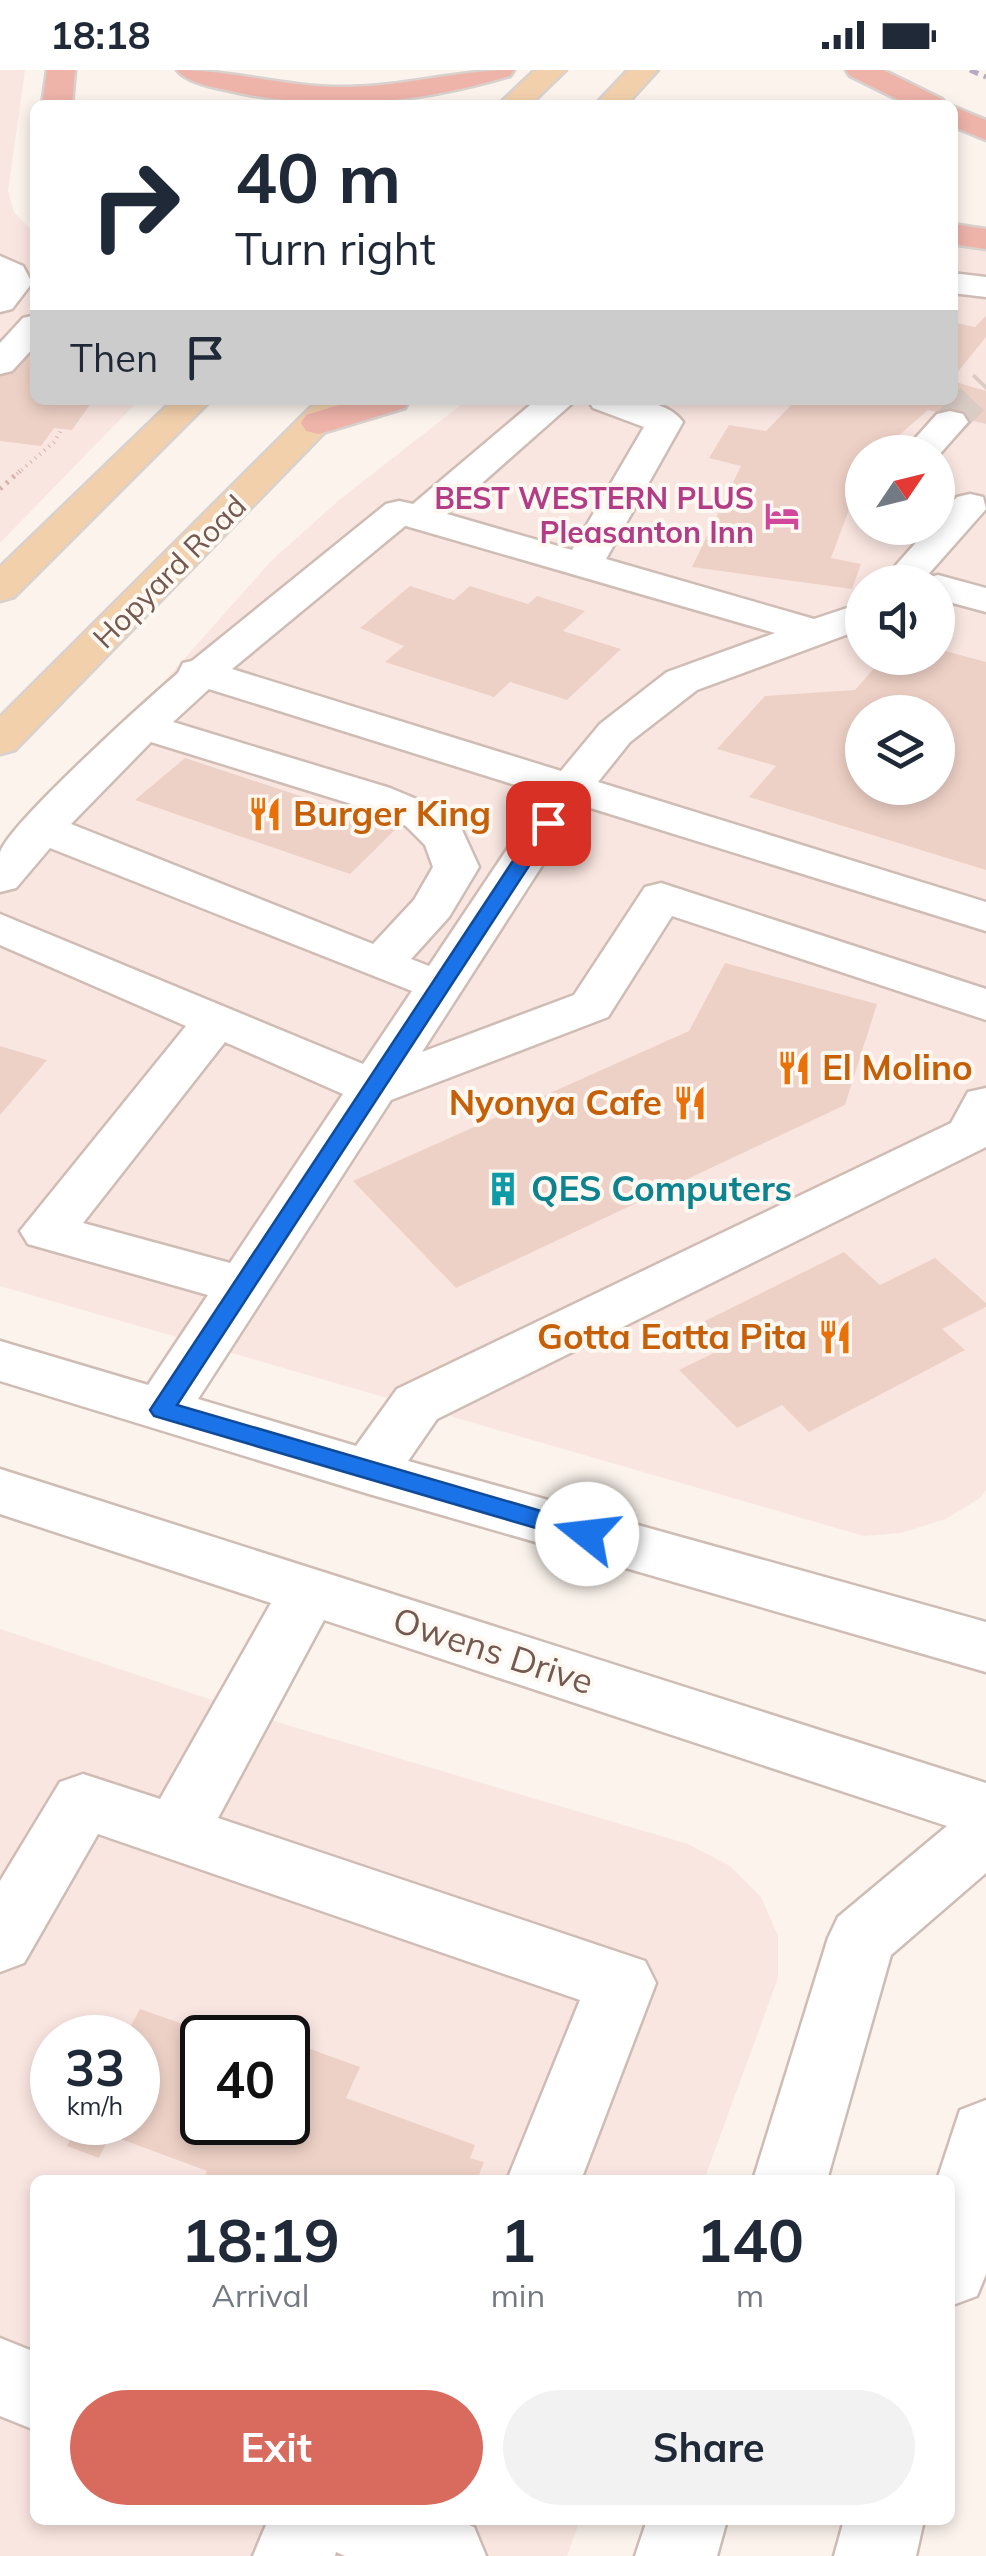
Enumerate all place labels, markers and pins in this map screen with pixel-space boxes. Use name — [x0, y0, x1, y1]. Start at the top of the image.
place label: BEST WESTERN PLUS Pleasanton Inn — [434, 479, 754, 551]
hotel icon: BEST WESTERN PLUS Pleasanton Inn — [763, 497, 801, 535]
pin — [506, 781, 591, 866]
place label: Burger King — [293, 791, 491, 835]
restaurant icon: Burger King — [246, 795, 284, 833]
place label: El Molino — [822, 1045, 973, 1089]
restaurant icon: El Molino — [775, 1049, 813, 1087]
place label: Nyonya Cafe — [449, 1080, 662, 1124]
restaurant icon: Nyonya Cafe — [671, 1084, 709, 1122]
place label: QES Computers — [531, 1166, 792, 1210]
building icon: QES Computers — [484, 1170, 522, 1208]
place label: Gotta Eatta Pita — [537, 1314, 807, 1358]
restaurant icon: Gotta Eatta Pita — [816, 1318, 854, 1356]

